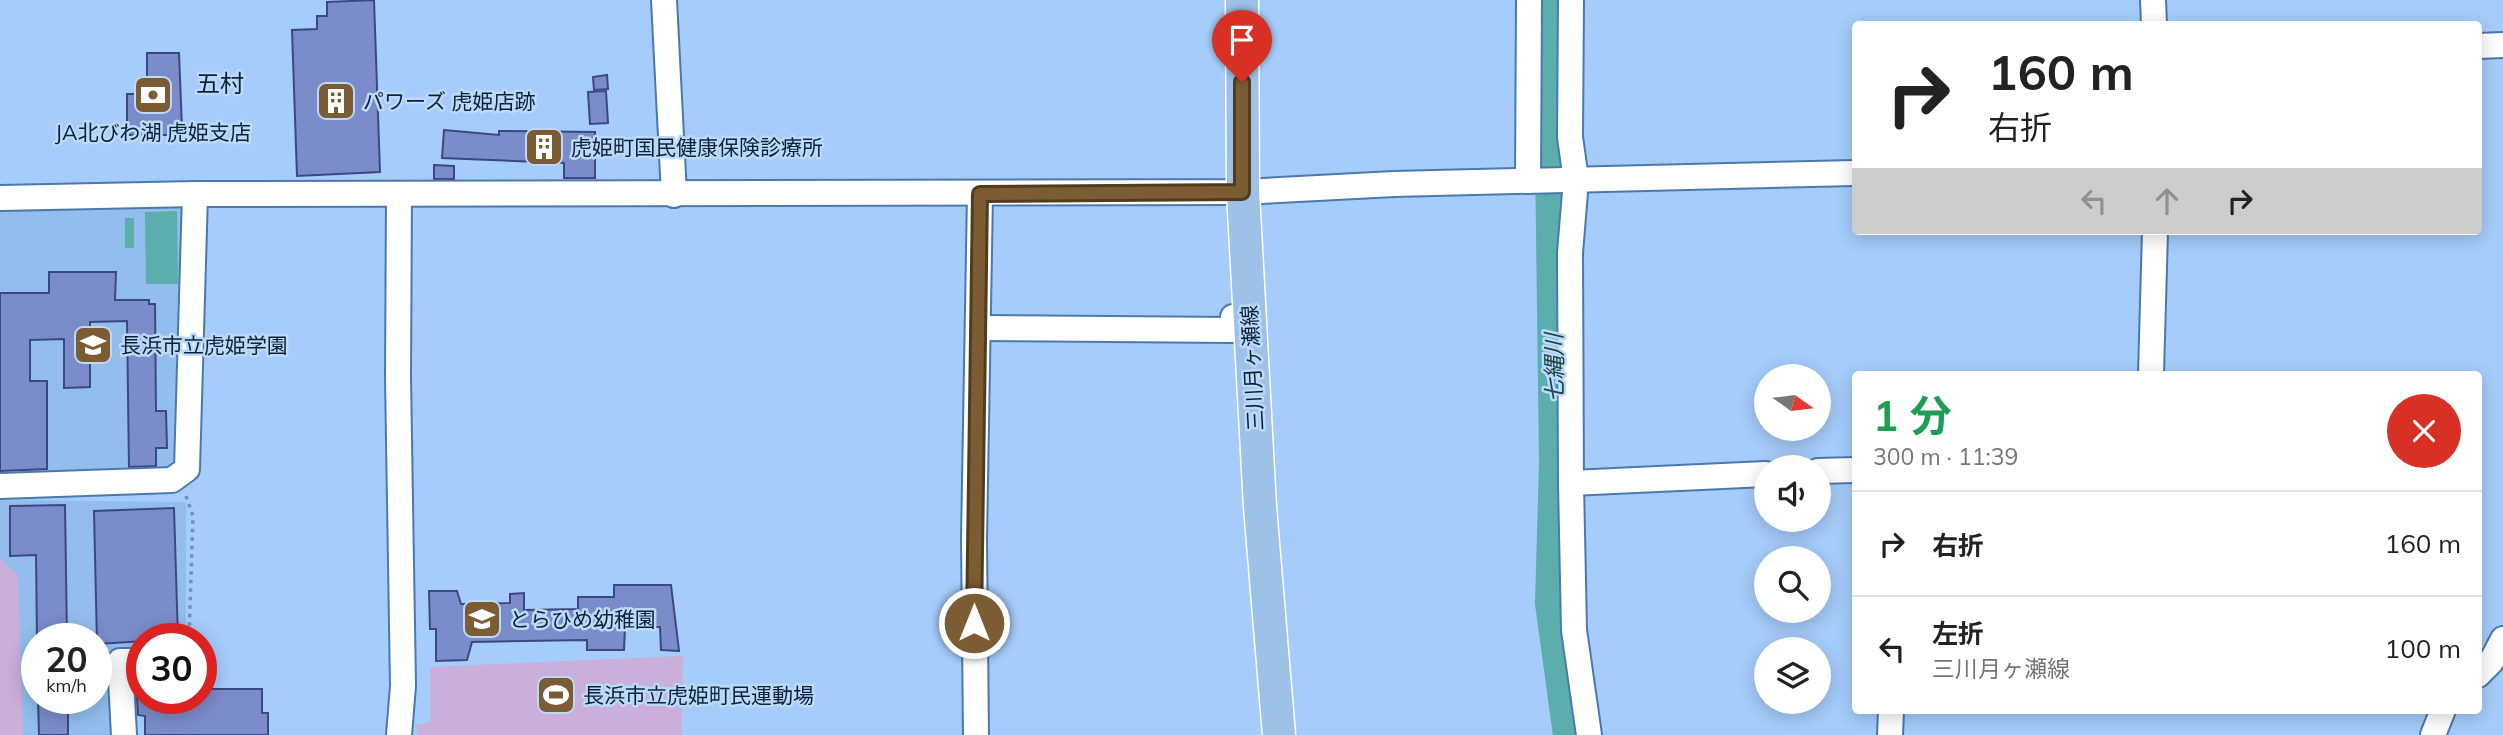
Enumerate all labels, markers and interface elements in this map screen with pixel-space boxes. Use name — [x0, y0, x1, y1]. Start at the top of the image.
pin — [1212, 10, 1272, 82]
icon: arrive — [1223, 21, 1261, 59]
text: 160 m — [1988, 41, 2134, 102]
icon: right — [1873, 49, 1964, 140]
district label: 五村 — [196, 68, 244, 98]
bank icon: JA北びわ湖 虎姫支店 — [132, 74, 174, 116]
building icon: パワーズ 虎姫店跡 — [315, 80, 357, 122]
place label: パワーズ 虎姫店跡 — [363, 88, 535, 114]
text: 右折 — [1988, 107, 2052, 147]
place label: JA北びわ湖 虎姫支店 — [55, 119, 251, 145]
building icon: 虎姫町国民健康保険診療所 — [523, 126, 565, 168]
place label: 虎姫町国民健康保険診療所 — [571, 134, 823, 160]
icon: left — [2075, 182, 2113, 220]
icon: ahead — [2148, 182, 2186, 220]
icon: right — [2221, 182, 2259, 220]
street label: 三川月ヶ瀬線 — [1236, 304, 1268, 432]
school or university icon: 長浜市立虎姫学園 — [72, 324, 114, 366]
water label: 七縄川 — [1539, 330, 1569, 403]
place label: 長浜市立虎姫学園 — [120, 332, 288, 358]
north arrow — [1754, 364, 1830, 441]
map controls — [1754, 364, 1831, 714]
text: 1 分 — [1873, 389, 1952, 442]
button: close — [2387, 394, 2461, 468]
text: 300 m · 11:39 — [1873, 442, 2018, 471]
button: sound — [1754, 455, 1831, 532]
icon: right — [1873, 525, 1911, 563]
text: 160 m — [2385, 527, 2461, 560]
text: 右折 — [1932, 529, 1984, 562]
button: search — [1754, 546, 1831, 623]
position arrow — [937, 586, 1011, 660]
school or university icon: とらひめ幼稚園 — [461, 598, 503, 640]
place label: とらひめ幼稚園 — [509, 606, 656, 632]
text: 左折 — [1932, 617, 1984, 650]
speed limit sign: 30 — [126, 623, 217, 714]
icon: left — [1873, 630, 1911, 668]
text: 100 m — [2385, 632, 2461, 665]
text: 20 — [45, 637, 88, 681]
button: layers — [1754, 637, 1831, 714]
text: 三川月ヶ瀬線 — [1932, 654, 2070, 683]
text: km/h — [46, 674, 87, 697]
sports icon: 長浜市立虎姫町民運動場 — [535, 674, 577, 716]
place label: 長浜市立虎姫町民運動場 — [583, 682, 814, 708]

